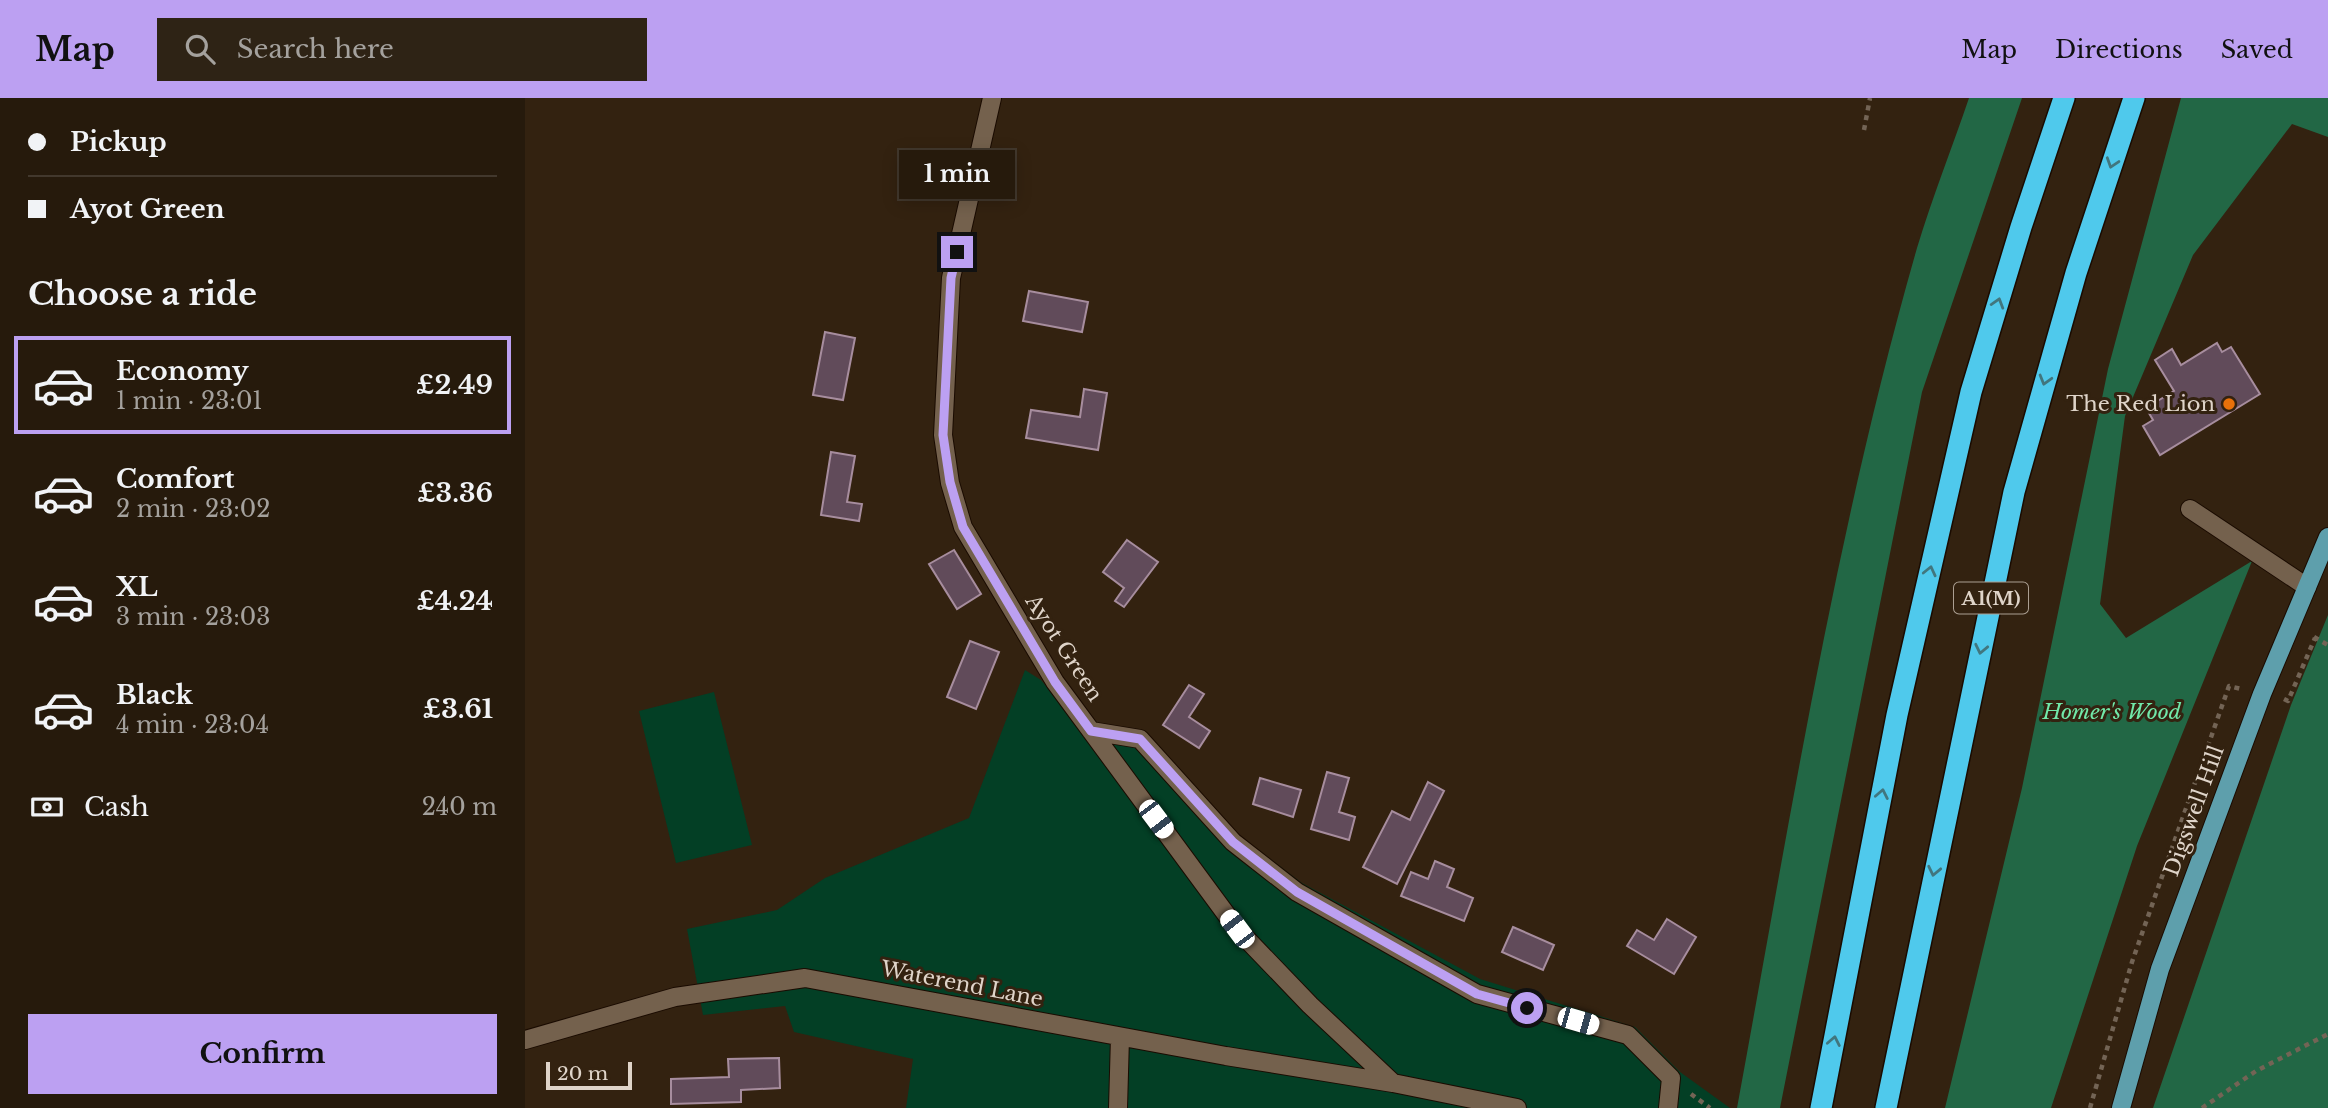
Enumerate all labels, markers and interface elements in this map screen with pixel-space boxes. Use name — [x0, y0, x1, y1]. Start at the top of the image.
search box — [157, 18, 647, 81]
text: Map — [35, 29, 115, 70]
icon: search — [181, 30, 219, 68]
text: Search here — [237, 33, 394, 65]
text: Map — [1961, 35, 2017, 64]
text: Directions — [2055, 35, 2183, 64]
text: Saved — [2221, 35, 2293, 64]
text: Pickup — [70, 126, 167, 158]
callout: 1 min — [899, 150, 1015, 200]
one-way arrow — [2106, 156, 2121, 168]
text: 1 min — [924, 160, 990, 188]
text: Ayot Green — [70, 193, 225, 225]
route end — [941, 236, 973, 268]
text: Choose a ride — [28, 274, 257, 314]
one-way arrow — [1990, 298, 2004, 310]
icon: car — [32, 354, 95, 417]
text: Economy — [116, 355, 249, 387]
text: £2.49 — [416, 369, 493, 401]
one-way arrow — [2039, 374, 2054, 386]
text: 1 min · 23:01 — [116, 387, 263, 415]
place label: The Red Lion — [2066, 391, 2215, 417]
marker: The Red Lion — [2221, 396, 2237, 412]
icon: car — [32, 462, 95, 525]
text: Comfort — [116, 463, 234, 495]
text: £3.36 — [417, 477, 493, 509]
text: 2 min · 23:02 — [116, 495, 270, 523]
one-way arrow — [1922, 565, 1936, 577]
icon: car — [32, 570, 95, 633]
text: XL — [116, 571, 158, 603]
road number: A1(M) — [1954, 583, 2028, 614]
text: £4.24 — [416, 585, 493, 617]
street label: Ayot Green — [1019, 589, 1108, 706]
text: 3 min · 23:03 — [116, 603, 270, 631]
one-way arrow — [1974, 643, 1989, 655]
icon: car — [32, 678, 95, 741]
text: Black — [116, 679, 193, 711]
text: £3.61 — [423, 693, 493, 725]
park label: Homer's Wood — [2042, 699, 2182, 725]
text: 4 min · 23:04 — [116, 711, 269, 739]
street label: Digswell Hill — [2158, 742, 2230, 880]
icon: cash — [28, 788, 66, 826]
one-way arrow — [1874, 788, 1889, 800]
text: Cash — [84, 791, 149, 823]
text: 240 m — [422, 793, 497, 821]
car — [1135, 796, 1178, 842]
one-way arrow — [1927, 865, 1942, 877]
car — [1216, 906, 1259, 952]
street label: Waterend Lane — [878, 955, 1045, 1012]
route start — [1511, 992, 1543, 1024]
car — [1555, 1005, 1602, 1037]
button: Confirm — [28, 1014, 497, 1094]
one-way arrow — [1826, 1035, 1841, 1047]
scale bar — [546, 1059, 632, 1091]
text: 20 m — [557, 1062, 608, 1085]

